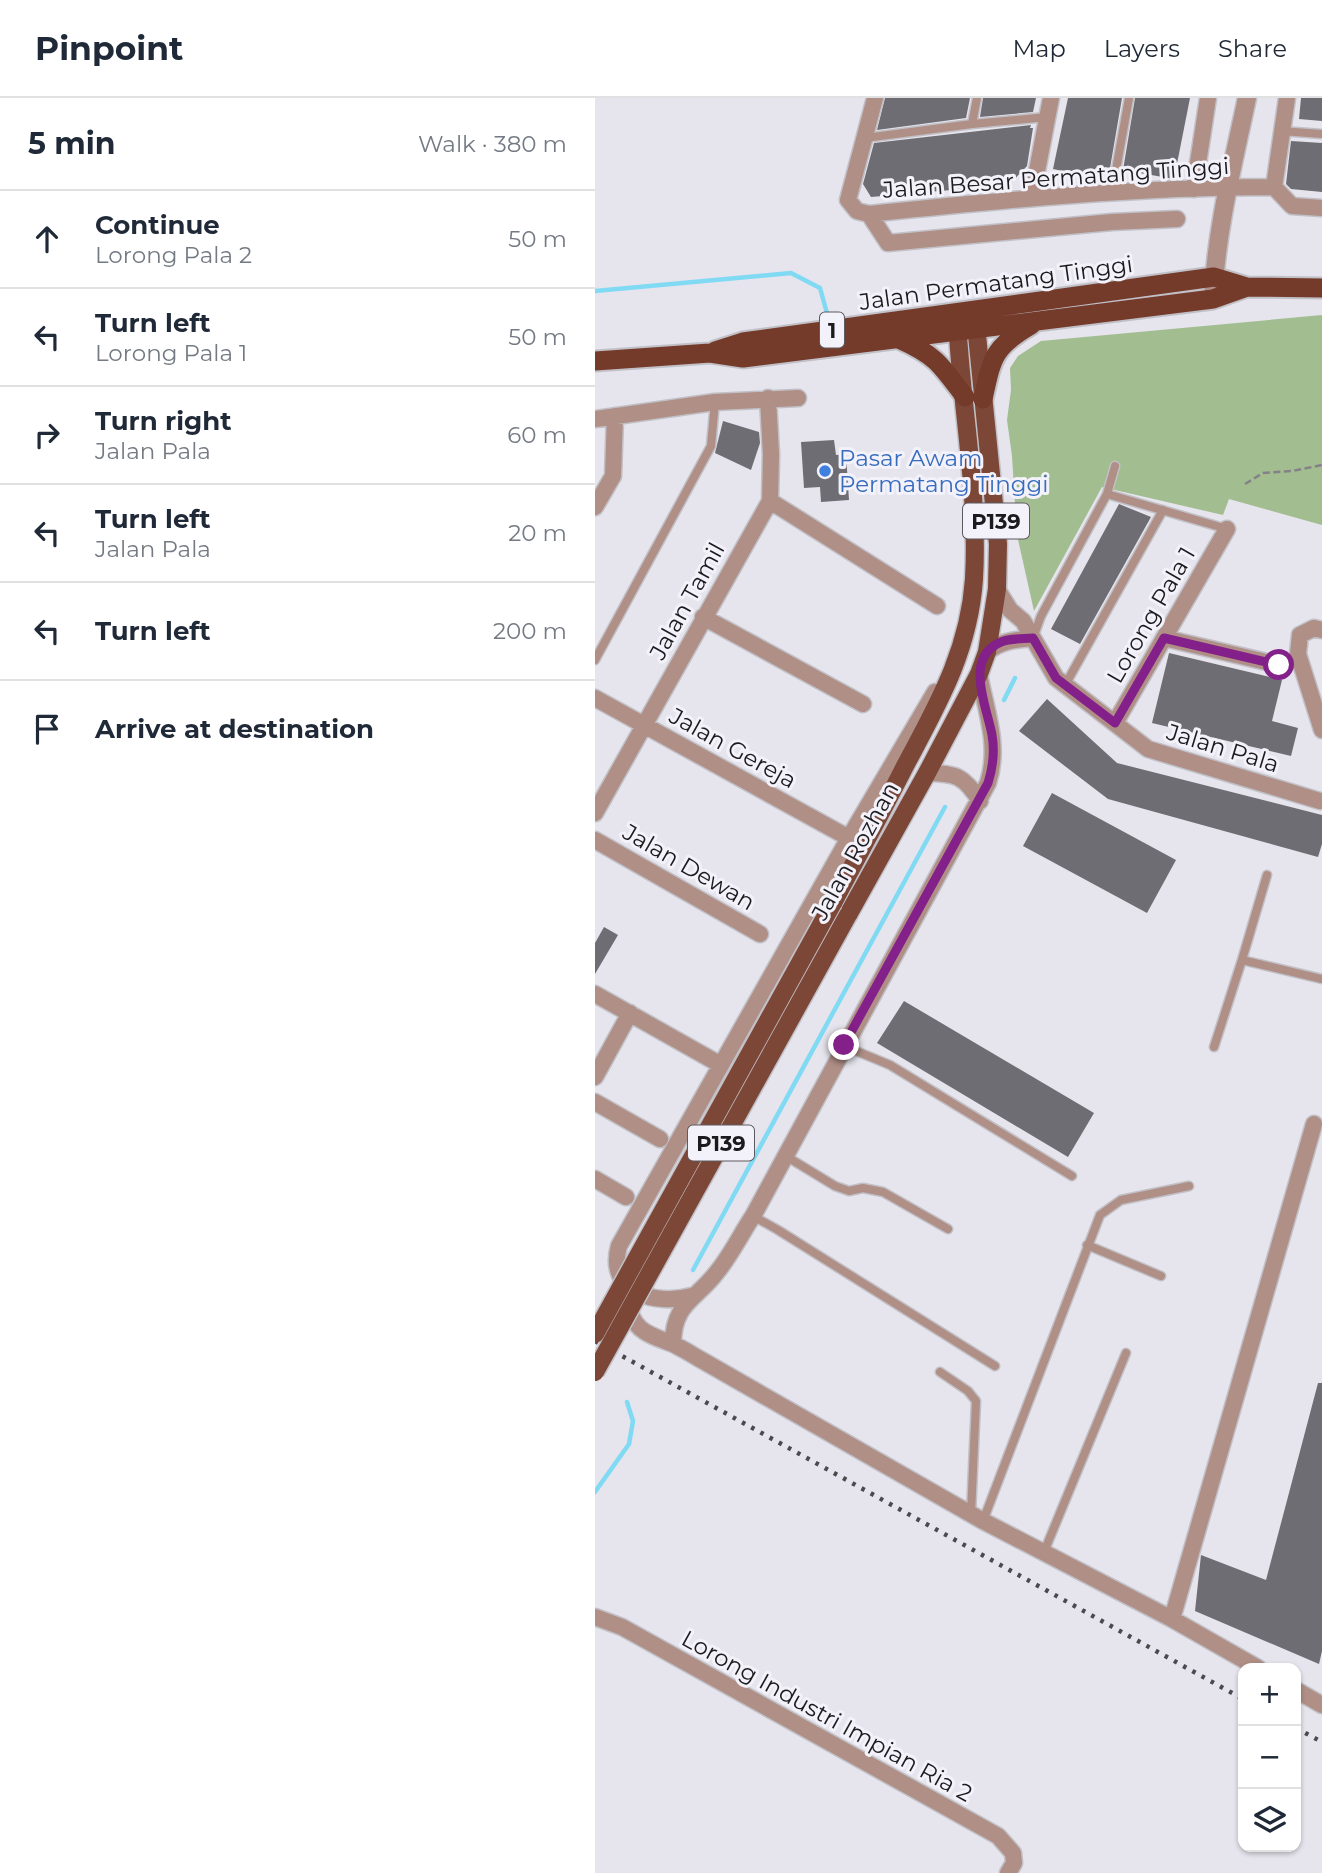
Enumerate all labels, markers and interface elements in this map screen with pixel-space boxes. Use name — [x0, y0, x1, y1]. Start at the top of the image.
text: Pinpoint — [35, 28, 183, 68]
text: Map — [1012, 34, 1066, 63]
text: Layers — [1104, 34, 1180, 63]
text: Share — [1218, 34, 1287, 63]
text: 5 min — [28, 125, 116, 162]
text: Walk · 380 m — [418, 130, 567, 158]
street label: Jalan Besar Permatang Tinggi — [881, 152, 1230, 204]
text: Continue — [95, 209, 220, 241]
icon: ahead — [28, 220, 66, 258]
text: 50 m — [508, 225, 567, 253]
text: Lorong Pala 2 — [95, 241, 252, 269]
street label: Jalan Permatang Tinggi — [856, 250, 1135, 316]
text: Turn left — [95, 307, 211, 339]
road number: 1 — [820, 313, 844, 348]
icon: left — [28, 318, 66, 356]
text: 50 m — [508, 323, 567, 351]
text: Lorong Pala 1 — [95, 339, 247, 367]
text: Turn right — [95, 405, 231, 437]
icon: right — [28, 416, 66, 454]
text: 60 m — [507, 421, 567, 449]
text: Jalan Pala — [95, 437, 211, 465]
place label: Pasar Awam Permatang Tinggi — [839, 444, 1049, 498]
marker: Pasar Awam Permatang Tinggi — [817, 463, 833, 479]
text: Turn left — [95, 503, 211, 535]
road number: P139 — [963, 504, 1029, 538]
icon: left — [28, 514, 66, 552]
text: 20 m — [508, 519, 567, 547]
text: Jalan Pala — [95, 535, 211, 563]
street label: Jalan Tamil — [643, 538, 731, 665]
street label: Lorong Pala 1 — [1101, 542, 1201, 688]
icon: left — [28, 612, 66, 650]
text: Turn left — [95, 615, 211, 647]
text: 200 m — [493, 617, 567, 645]
route start — [1263, 649, 1294, 680]
street label: Jalan Gereja — [664, 701, 801, 794]
icon: arrive — [28, 710, 66, 748]
text: Arrive at destination — [95, 713, 374, 745]
street label: Jalan Pala — [1163, 717, 1283, 778]
street label: Jalan Rozhan — [805, 777, 905, 926]
street label: Jalan Dewan — [617, 817, 760, 916]
route end — [828, 1029, 859, 1060]
road number: P139 — [688, 1126, 754, 1160]
street label: Lorong Industri Impian Ria 2 — [677, 1624, 977, 1808]
map controls — [1238, 1663, 1301, 1852]
button: + — [1238, 1663, 1301, 1726]
button: − — [1238, 1726, 1301, 1789]
button: layers — [1238, 1789, 1301, 1852]

